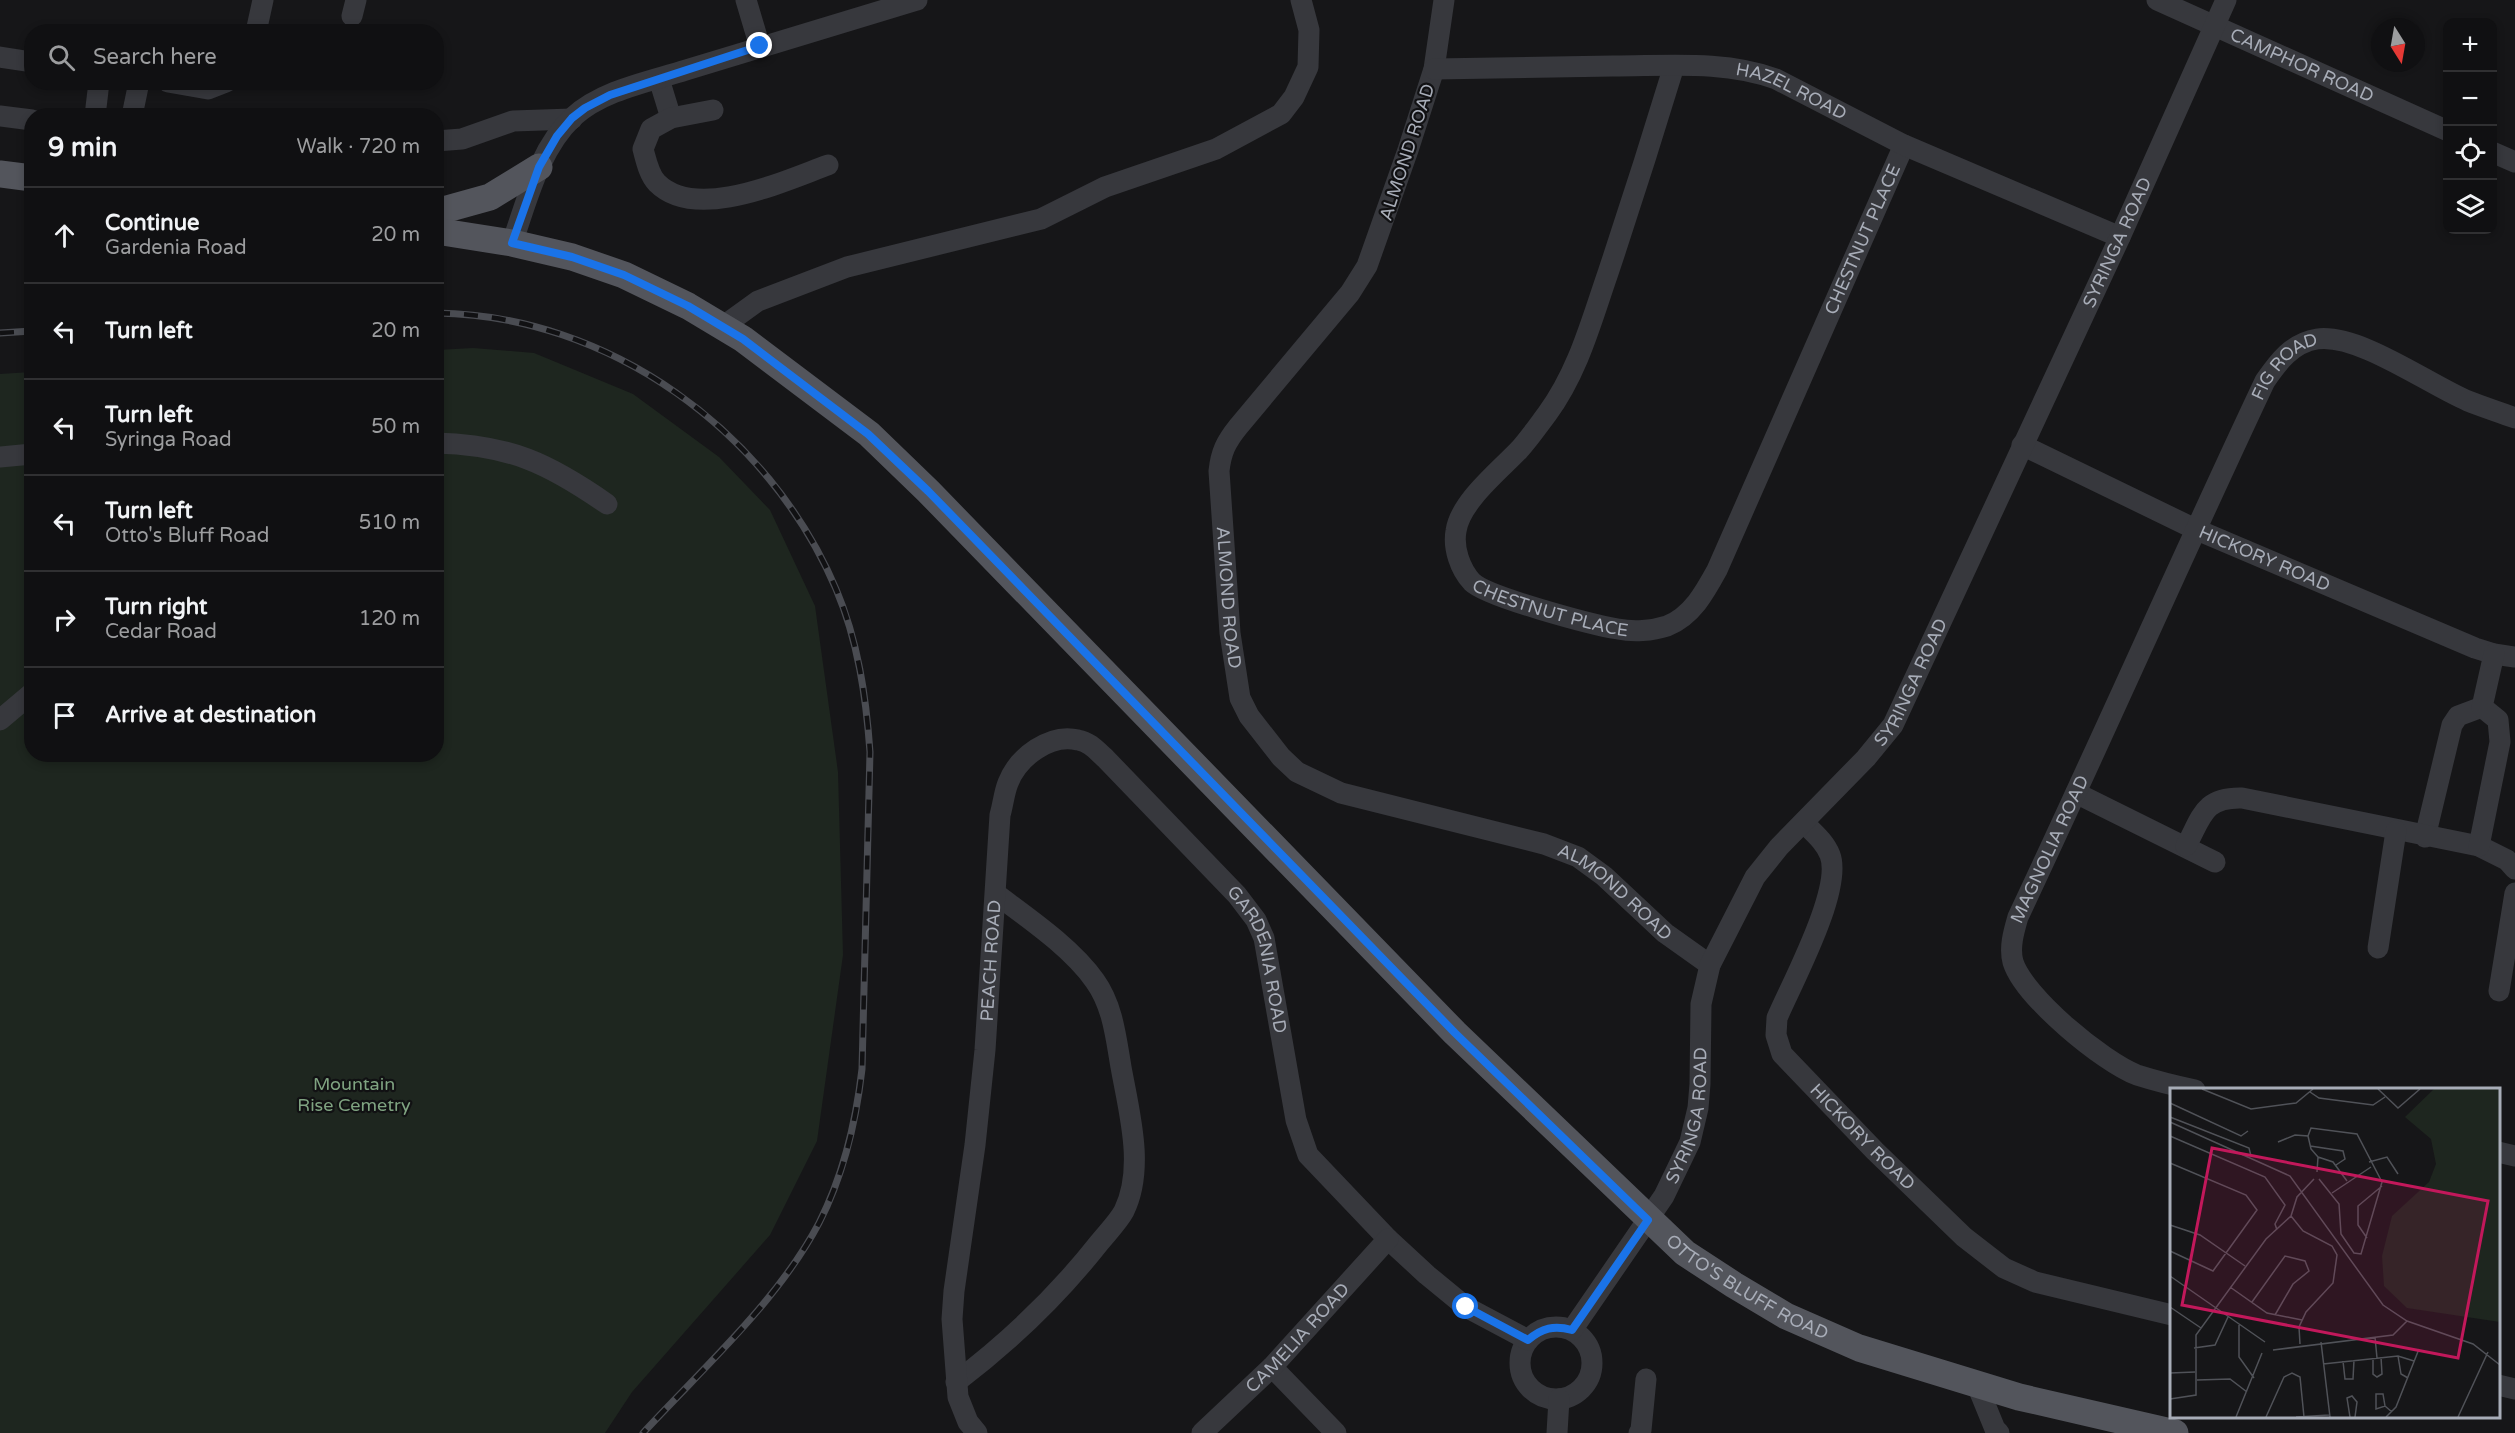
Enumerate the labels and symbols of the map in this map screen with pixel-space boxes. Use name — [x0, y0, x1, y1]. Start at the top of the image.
north arrow — [2371, 18, 2425, 72]
street label: CAMPHOR ROAD — [2227, 23, 2377, 107]
route end — [746, 32, 772, 58]
street label: HAZEL ROAD — [1734, 58, 1850, 125]
street label: ALMOND ROAD — [1375, 81, 1439, 223]
street label: CHESTNUT PLACE — [1820, 161, 1905, 318]
street label: SYRINGA ROAD — [2078, 174, 2156, 311]
street label: FIG ROAD — [2247, 328, 2320, 404]
street label: HICKORY ROAD — [2196, 521, 2334, 596]
street label: ALMOND ROAD — [1212, 526, 1246, 670]
street label: CHESTNUT PLACE — [1468, 574, 1630, 641]
street label: SYRINGA ROAD — [1869, 615, 1952, 751]
street label: MAGNOLIA ROAD — [2006, 772, 2093, 927]
street label: ALMOND ROAD — [1554, 839, 1677, 945]
street label: GARDENIA ROAD — [1223, 881, 1292, 1035]
street label: PEACH ROAD — [976, 899, 1006, 1022]
street label: SYRINGA ROAD — [1661, 1047, 1711, 1187]
park label: Mountain Rise Cemetry — [297, 1073, 411, 1116]
street label: HICKORY ROAD — [1805, 1079, 1920, 1195]
inset map — [2170, 1088, 2500, 1418]
street label: OTTO'S BLUFF ROAD — [1661, 1230, 1832, 1344]
street label: CAMELIA ROAD — [1241, 1278, 1354, 1397]
route start — [1452, 1293, 1478, 1319]

